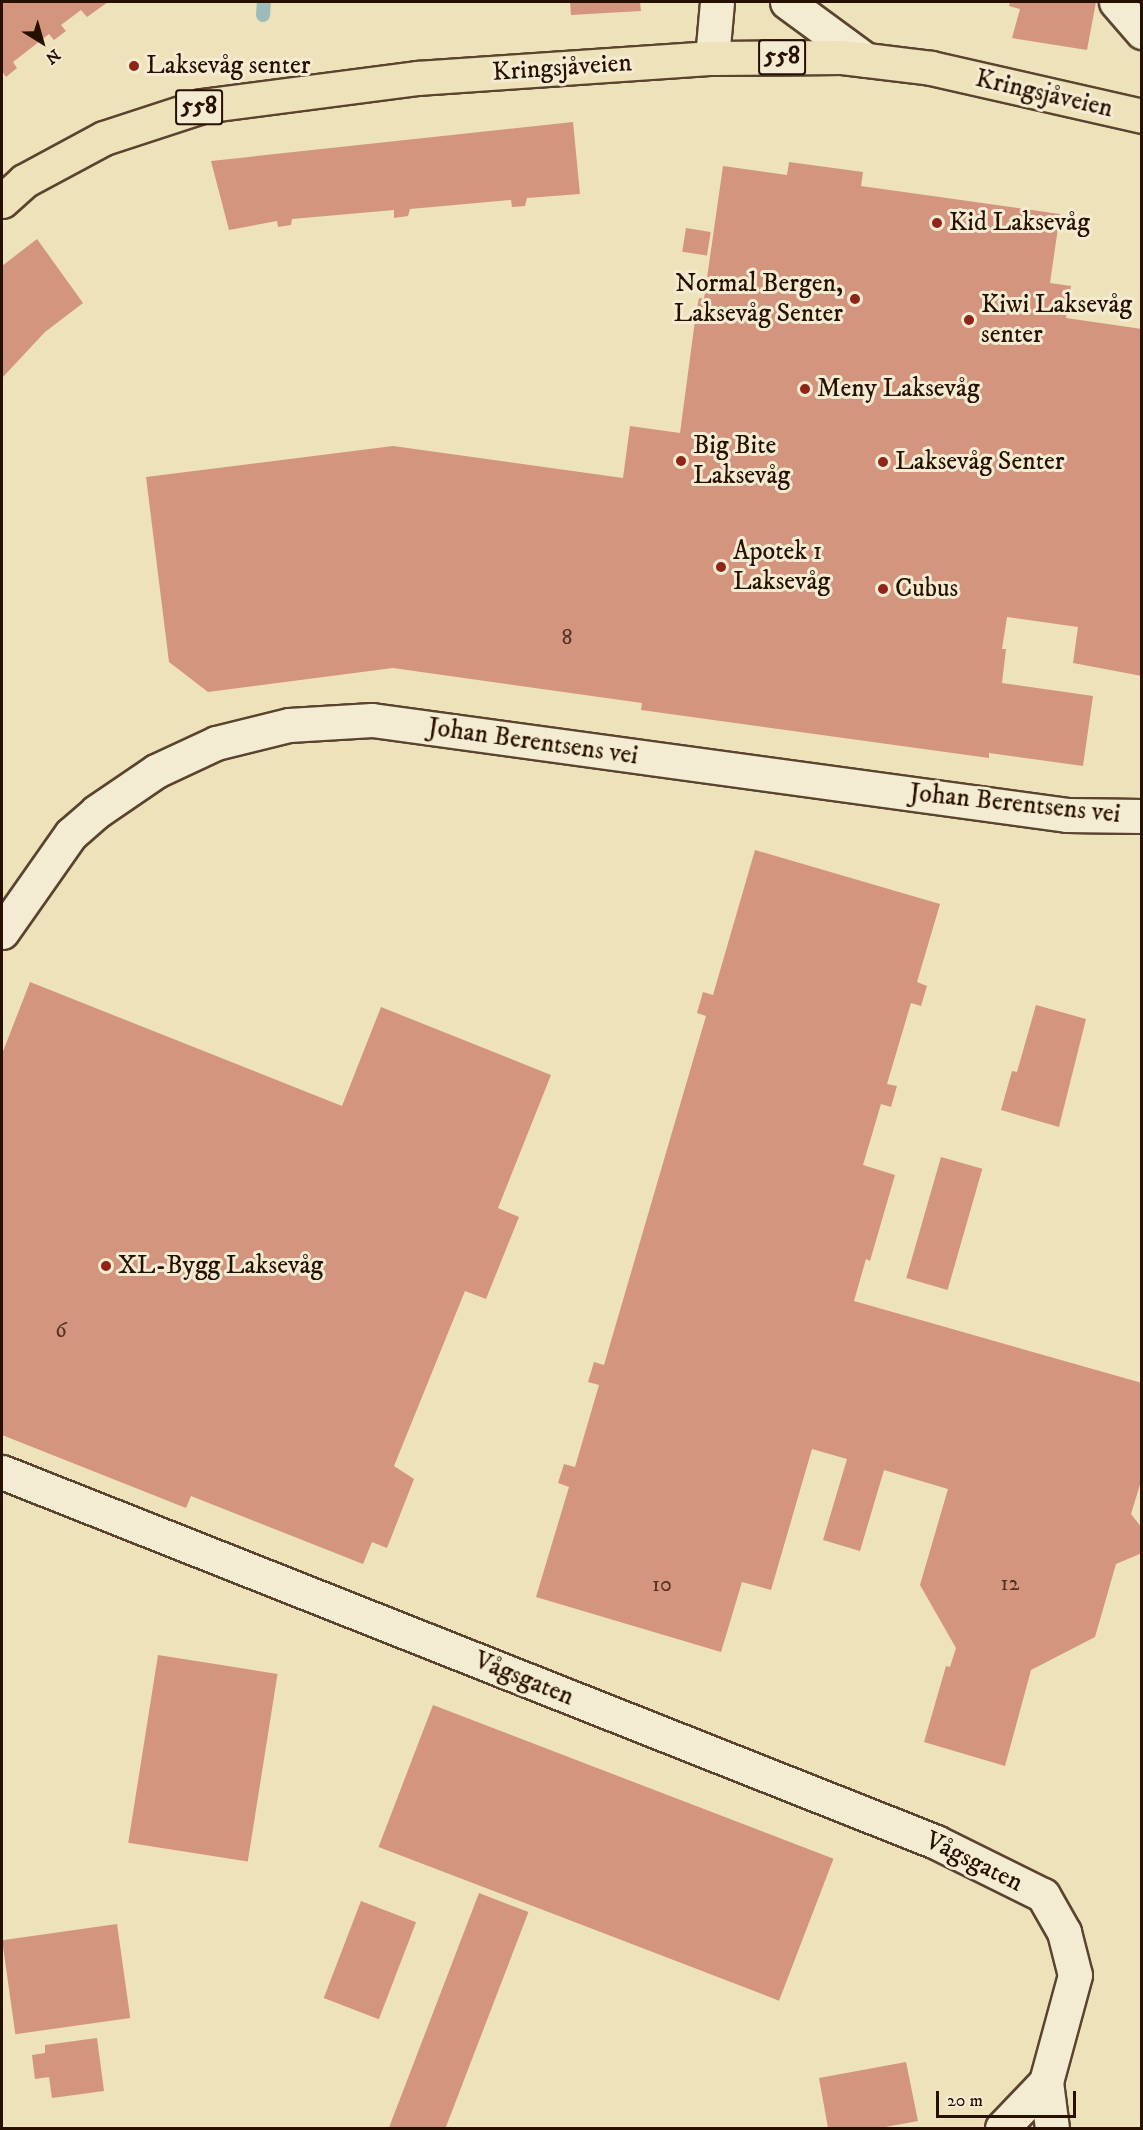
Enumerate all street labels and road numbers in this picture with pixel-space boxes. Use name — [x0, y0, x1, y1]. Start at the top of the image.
road number: 558 — [758, 36, 806, 78]
street label: Kringsjåveien — [491, 48, 633, 88]
street label: Kringsjåveien — [972, 63, 1116, 125]
road number: 558 — [175, 86, 223, 128]
street label: Johan Berentsens vei — [426, 712, 640, 772]
street label: Johan Berentsens vei — [908, 777, 1122, 831]
street label: Vågsgaten — [470, 1645, 578, 1713]
street label: Vågsgaten — [920, 1825, 1028, 1899]

